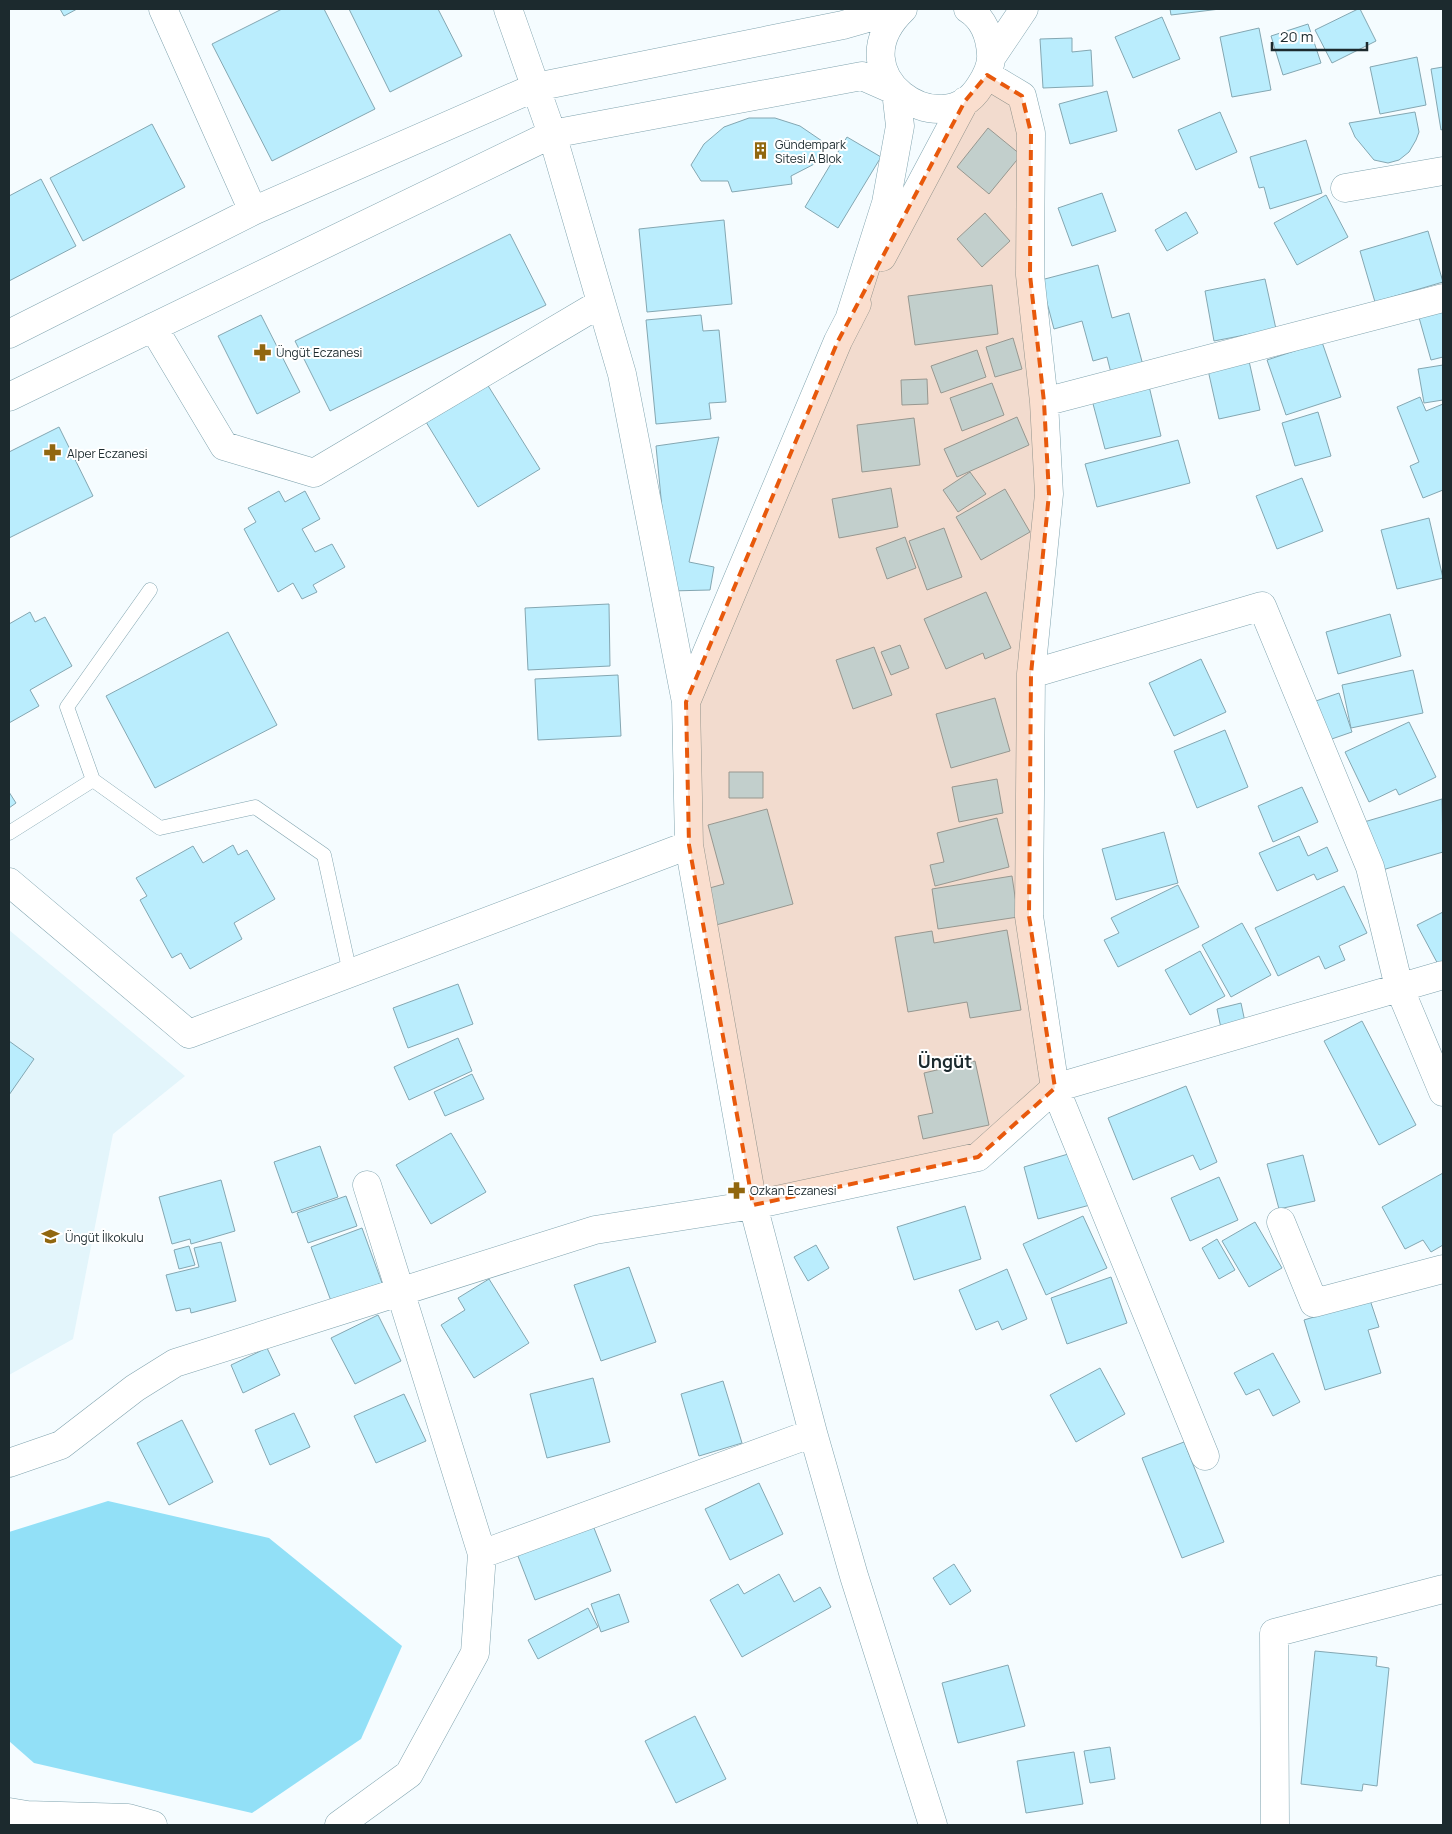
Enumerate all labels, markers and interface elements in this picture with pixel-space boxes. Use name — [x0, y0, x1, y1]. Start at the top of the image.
scale bar — [1272, 20, 1367, 52]
text: 20 m — [1280, 26, 1313, 47]
place label: Gündempark Sitesi A Blok — [775, 136, 847, 167]
building icon: Gündempark Sitesi A Blok — [751, 141, 771, 161]
pharmacy icon: Üngüt Eczanesi — [252, 342, 272, 362]
place label: Üngüt Eczanesi — [276, 344, 362, 361]
pharmacy icon: Alper Eczanesi — [43, 443, 63, 463]
place label: Alper Eczanesi — [67, 445, 148, 462]
district label: Üngüt — [918, 1049, 972, 1073]
pharmacy icon: Ozkan Eczanesi — [726, 1180, 746, 1200]
place label: Ozkan Eczanesi — [750, 1182, 837, 1199]
school or university icon: Üngüt İlkokulu — [41, 1227, 61, 1247]
place label: Üngüt İlkokulu — [65, 1229, 144, 1246]

